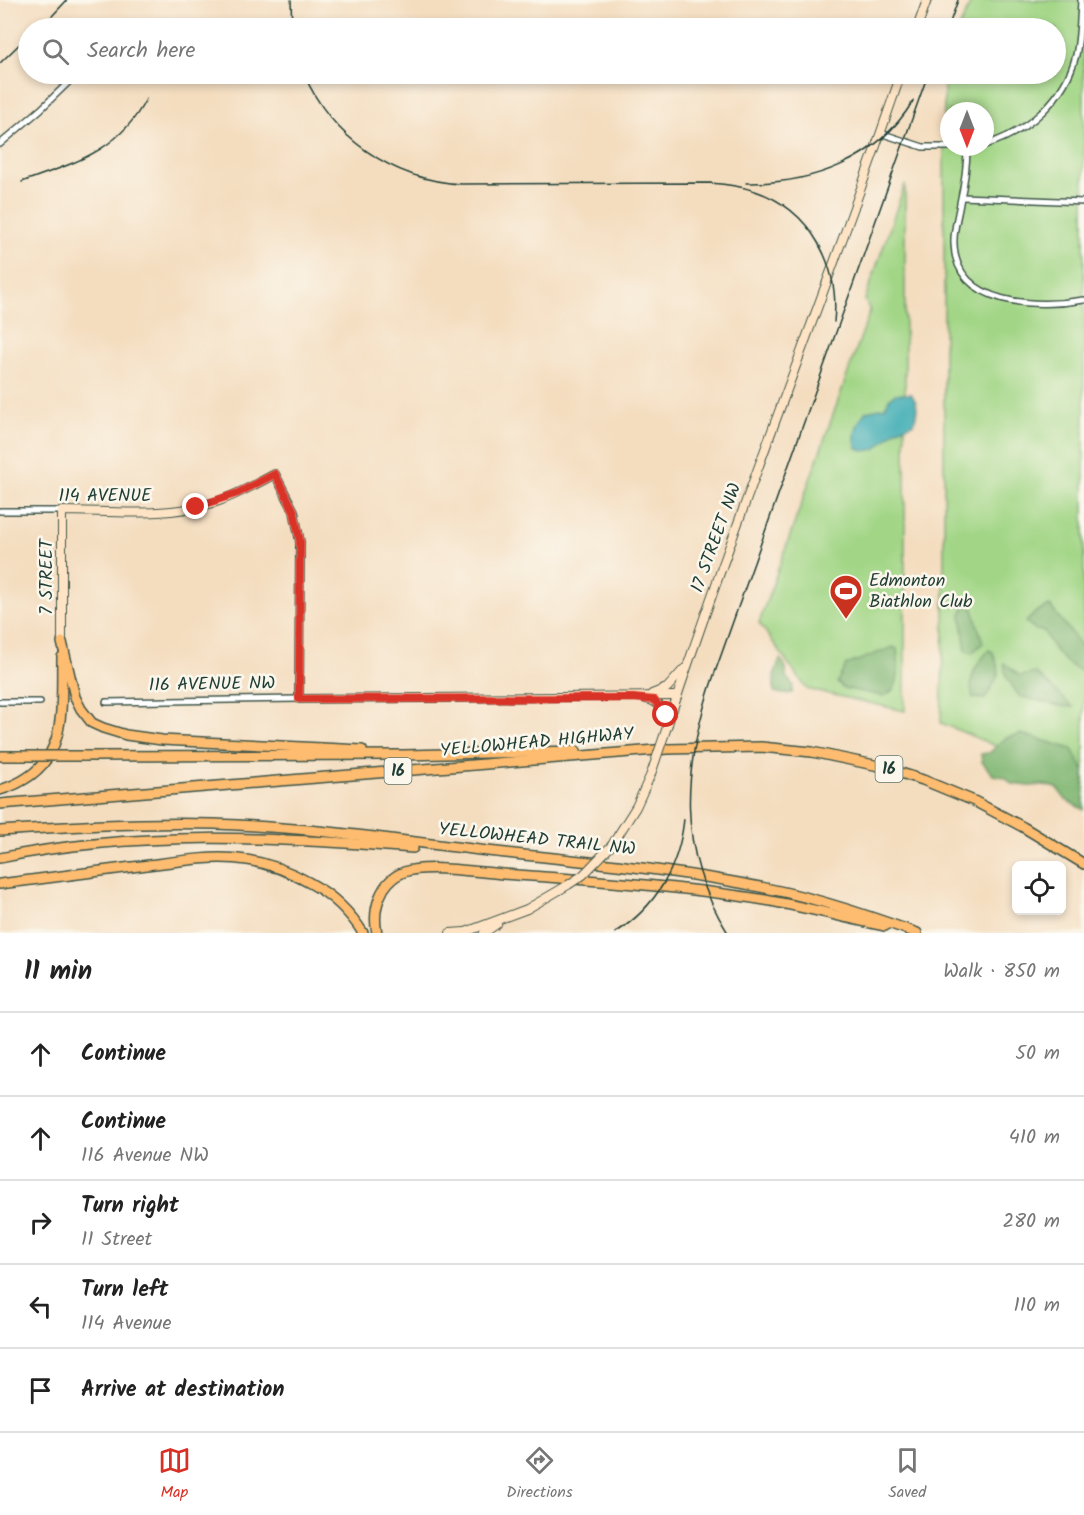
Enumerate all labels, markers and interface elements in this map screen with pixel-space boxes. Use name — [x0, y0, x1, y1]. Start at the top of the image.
search box — [18, 18, 1066, 84]
text: Search here — [87, 34, 195, 69]
icon: search — [39, 35, 72, 68]
north arrow — [940, 102, 994, 156]
street label: 17 STREET NW — [684, 479, 750, 597]
street label: 114 AVENUE — [59, 482, 152, 511]
route end — [182, 493, 208, 519]
street label: 7 STREET — [33, 538, 62, 615]
place label: Edmonton Biathlon Club — [869, 567, 973, 617]
sports icon: Edmonton Biathlon Club — [828, 573, 864, 620]
street label: 116 AVENUE NW — [148, 669, 276, 701]
route start — [652, 701, 678, 727]
street label: YELLOWHEAD HIGHWAY — [439, 720, 636, 766]
road number: 16 — [876, 756, 902, 782]
road number: 16 — [384, 758, 412, 784]
street label: YELLOWHEAD TRAIL NW — [437, 815, 637, 865]
map controls — [1012, 861, 1066, 915]
button: locate — [1012, 861, 1066, 915]
text: 11 min — [24, 951, 92, 993]
text: Walk · 850 m — [943, 956, 1060, 988]
text: Continue — [81, 1037, 166, 1072]
icon: ahead — [24, 1038, 57, 1071]
text: 50 m — [1015, 1038, 1060, 1070]
text: Continue — [81, 1105, 166, 1140]
icon: ahead — [24, 1122, 57, 1155]
text: 410 m — [1009, 1122, 1060, 1154]
text: 116 Avenue NW — [81, 1140, 209, 1172]
text: Turn right — [81, 1189, 179, 1224]
icon: right — [24, 1206, 57, 1239]
text: 280 m — [1002, 1206, 1060, 1238]
text: 11 Street — [81, 1224, 152, 1256]
text: Turn left — [81, 1273, 168, 1308]
icon: left — [24, 1290, 57, 1323]
text: 110 m — [1014, 1290, 1060, 1322]
text: 114 Avenue — [81, 1308, 171, 1340]
text: Arrive at destination — [81, 1373, 284, 1408]
icon: arrive — [24, 1374, 57, 1407]
tab: Map — [158, 1444, 191, 1505]
tab: Directions — [506, 1444, 573, 1505]
tab: Saved — [888, 1444, 926, 1505]

